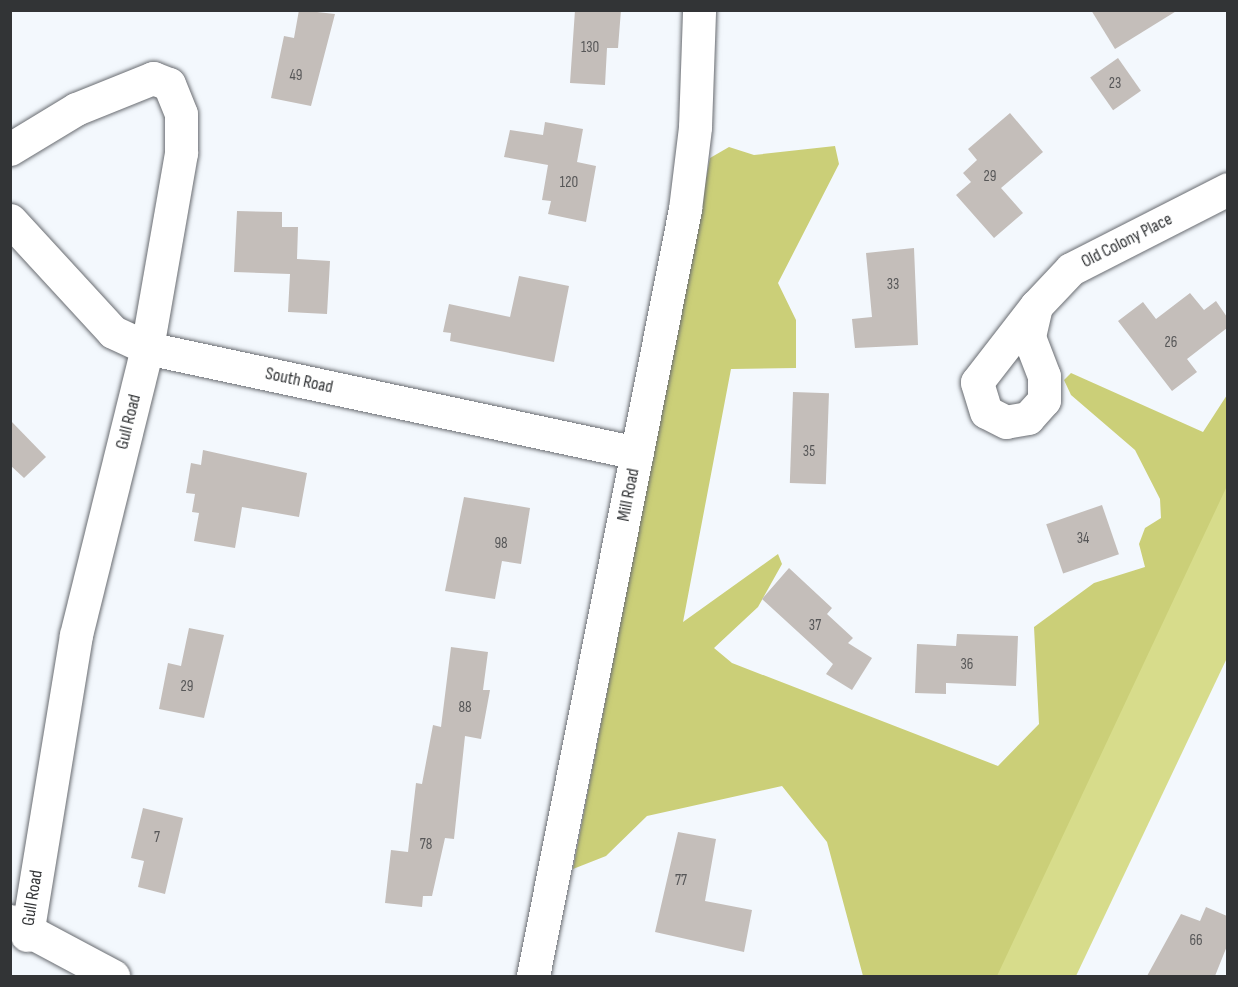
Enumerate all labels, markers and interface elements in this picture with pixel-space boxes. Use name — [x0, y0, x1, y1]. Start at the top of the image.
house number: 130 — [581, 39, 599, 57]
house number: 49 — [290, 67, 302, 85]
house number: 23 — [1109, 75, 1121, 93]
house number: 29 — [984, 168, 996, 186]
house number: 120 — [560, 174, 578, 192]
street label: Old Colony Place — [1078, 209, 1176, 273]
house number: 33 — [887, 276, 899, 294]
house number: 26 — [1165, 334, 1177, 352]
street label: South Road — [263, 363, 335, 399]
street label: Gull Road — [112, 392, 146, 452]
house number: 35 — [803, 443, 815, 461]
street label: Mill Road — [613, 467, 645, 523]
house number: 34 — [1077, 530, 1089, 548]
house number: 98 — [494, 535, 508, 553]
house number: 37 — [809, 617, 821, 635]
house number: 36 — [961, 656, 973, 674]
house number: 29 — [181, 678, 193, 696]
house number: 88 — [458, 699, 472, 717]
house number: 7 — [154, 829, 160, 847]
house number: 78 — [420, 836, 432, 854]
street label: Gull Road — [18, 869, 48, 927]
house number: 77 — [675, 872, 687, 890]
house number: 66 — [1189, 932, 1203, 950]

